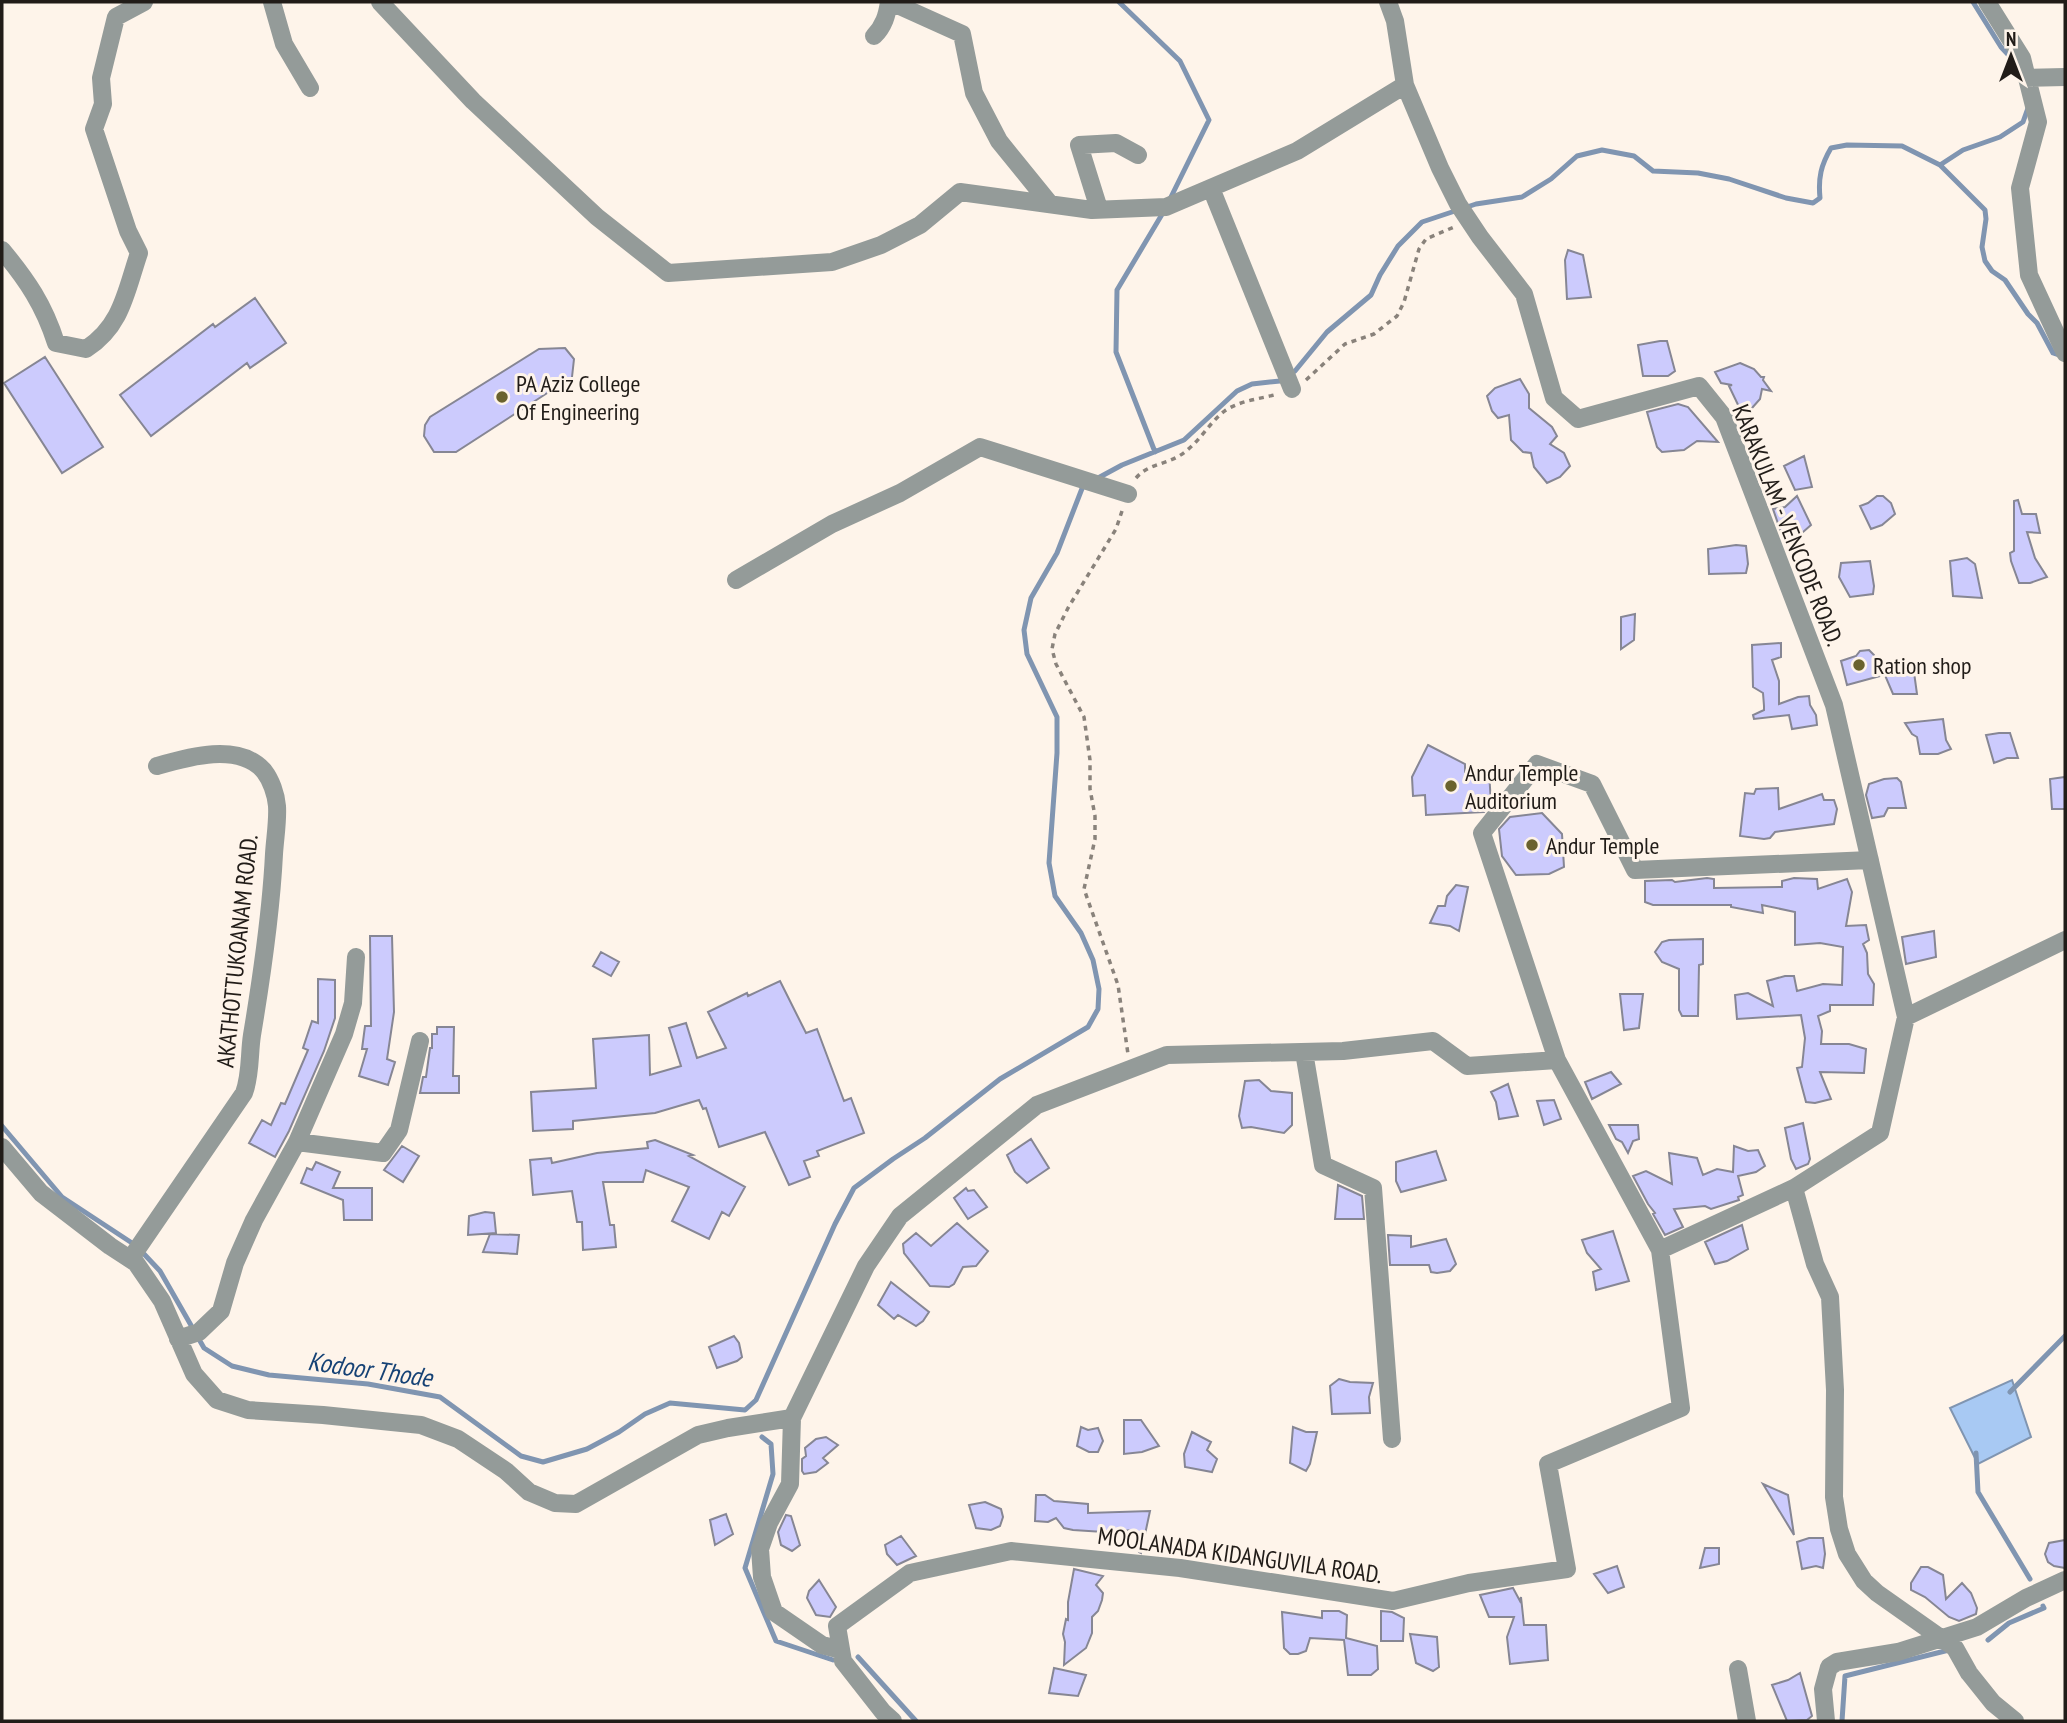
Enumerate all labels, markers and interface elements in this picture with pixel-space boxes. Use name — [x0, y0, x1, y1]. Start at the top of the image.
north arrow — [1976, 21, 2046, 91]
text: N — [2006, 27, 2016, 51]
place label: PA Aziz College Of Engineering — [516, 368, 640, 427]
marker: PA Aziz College Of Engineering — [494, 389, 510, 405]
street label: KARAKULAM - VENCODE ROAD. — [1725, 400, 1851, 650]
place label: Ration shop — [1873, 650, 1971, 681]
marker: Ration shop — [1851, 657, 1867, 673]
place label: Andur Temple Auditorium — [1465, 757, 1578, 816]
marker: Andur Temple Auditorium — [1443, 778, 1459, 794]
place label: Andur Temple — [1546, 830, 1659, 861]
street label: AKATHOTTUKOANAM ROAD. — [209, 833, 265, 1069]
marker: Andur Temple — [1524, 837, 1540, 853]
water label: Kodoor Thode — [306, 1344, 436, 1394]
street label: MOOLANADA KIDANGUVILA ROAD. — [1096, 1520, 1384, 1590]

